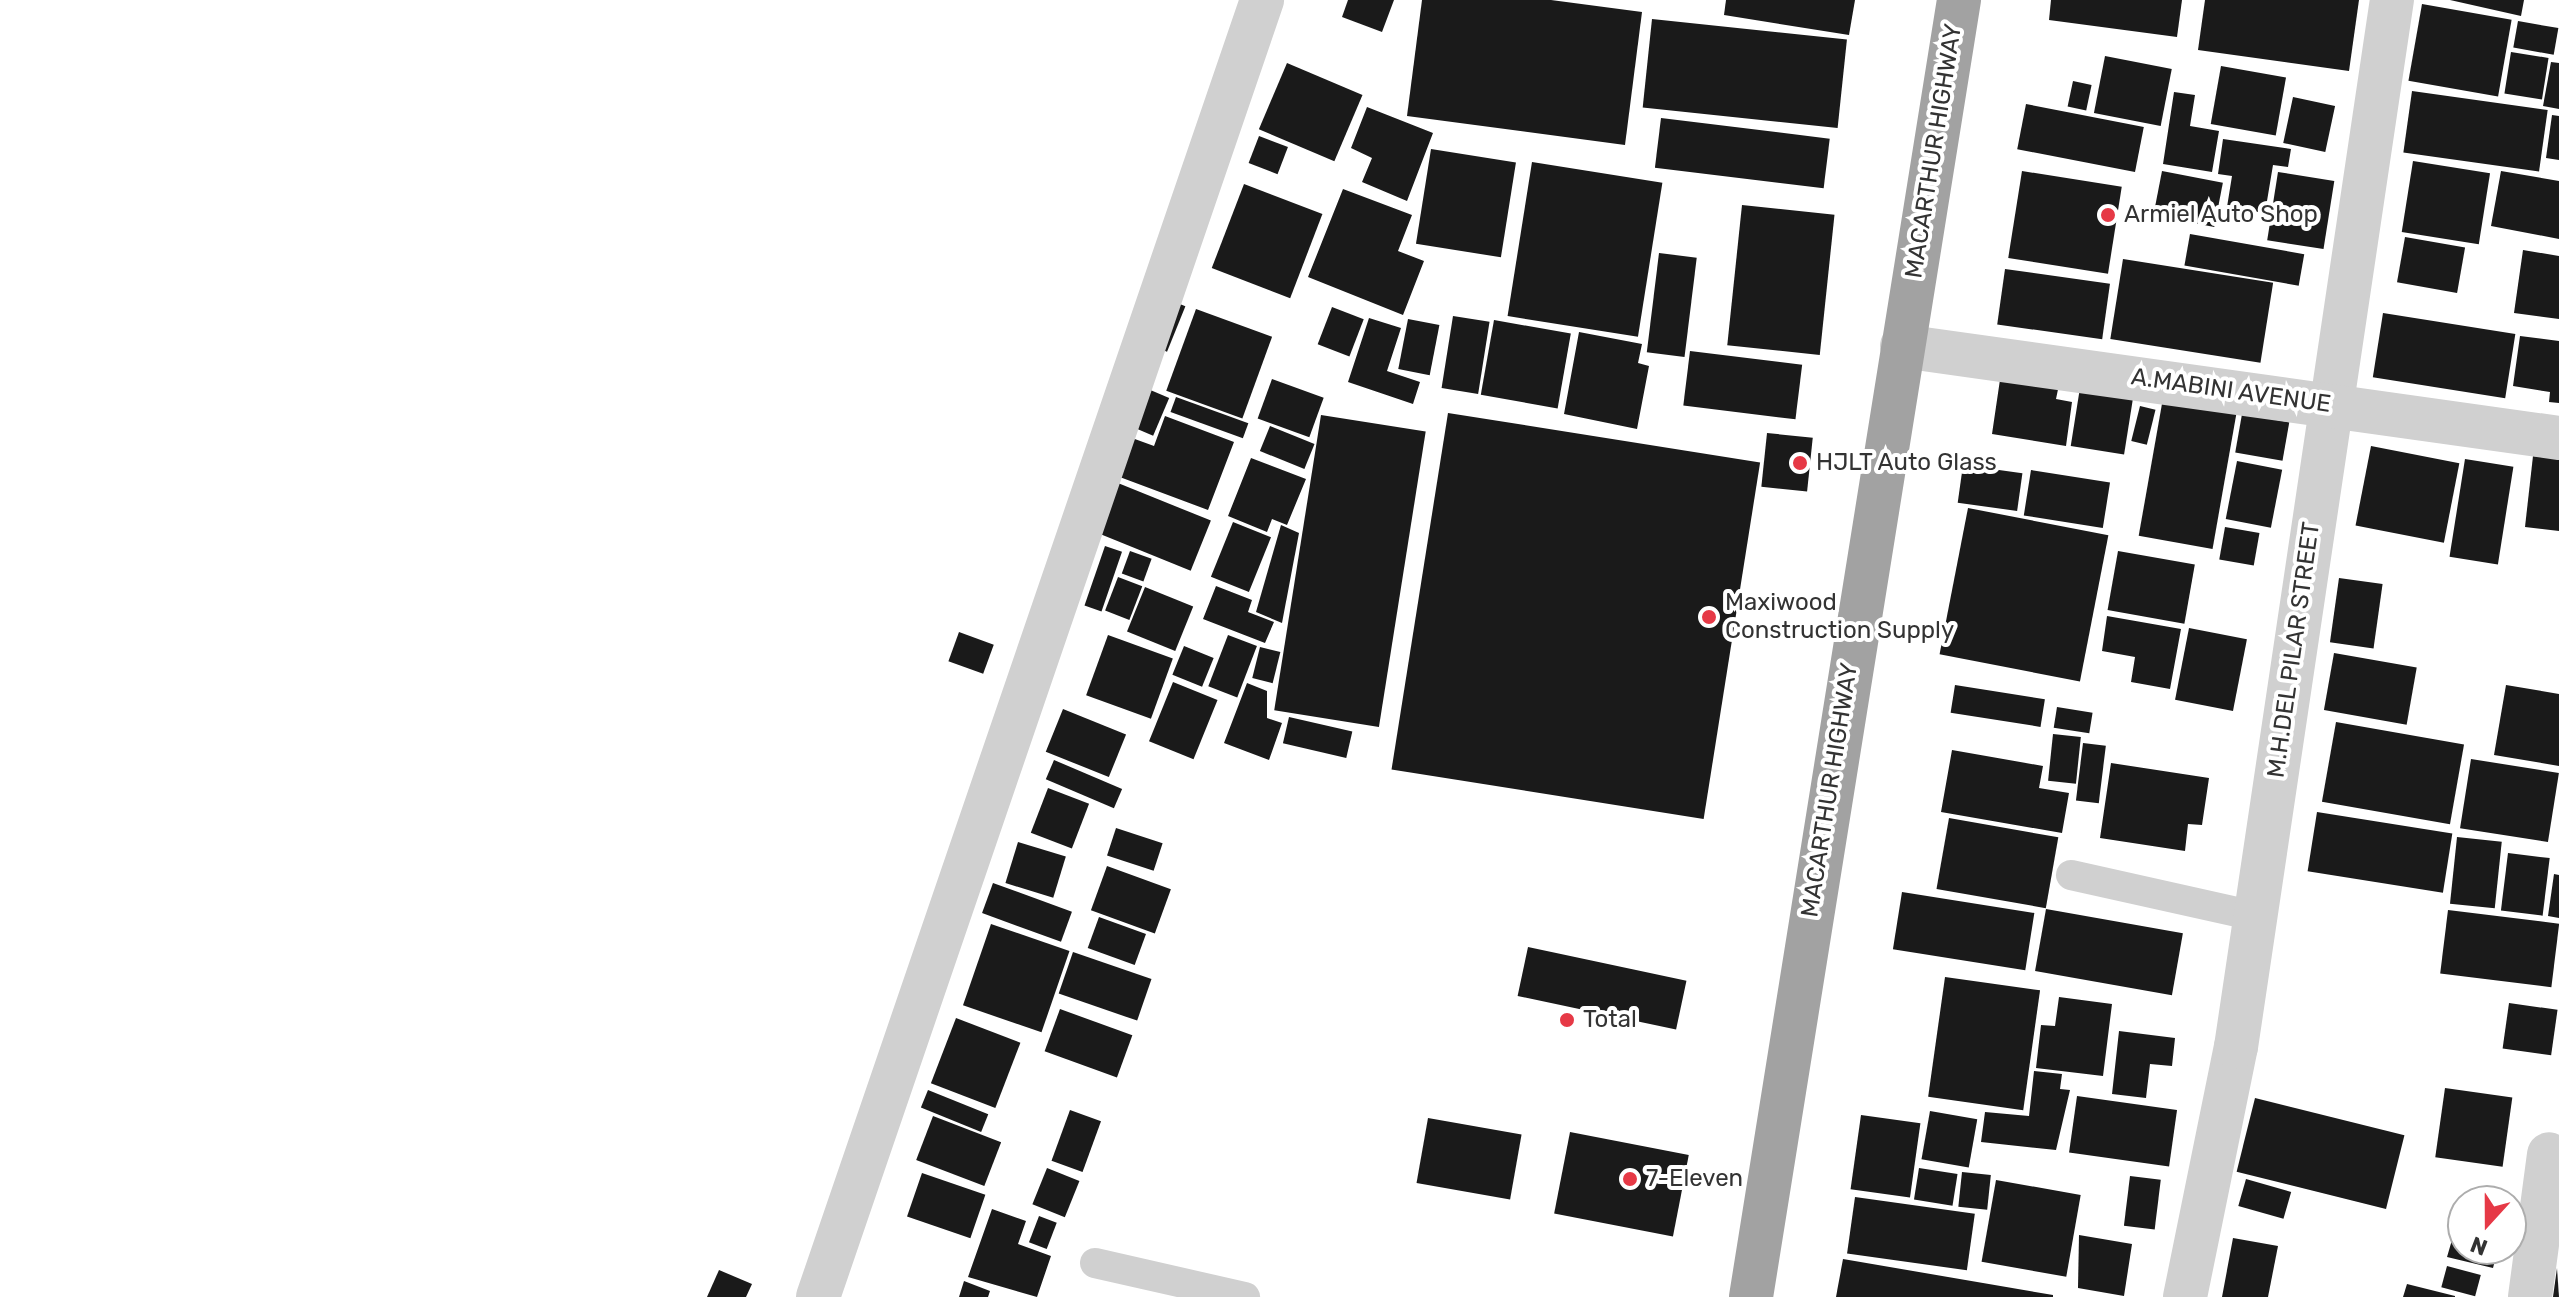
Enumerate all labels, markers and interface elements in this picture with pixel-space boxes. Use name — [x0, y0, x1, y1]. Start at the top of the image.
street label: MACARTHUR HIGHWAY — [1900, 22, 1968, 280]
place label: Armiel Auto Shop — [2124, 201, 2319, 229]
marker: Armiel Auto Shop — [2099, 206, 2117, 224]
street label: A.MABINI AVENUE — [2129, 363, 2333, 419]
place label: HJLT Auto Glass — [1816, 449, 1998, 477]
marker: HJLT Auto Glass — [1791, 454, 1809, 472]
street label: M.H.DEL PILAR STREET — [2262, 520, 2326, 780]
place label: Maxiwood Construction Supply — [1725, 589, 1954, 645]
marker: Maxiwood Construction Supply — [1700, 608, 1718, 626]
street label: MACARTHUR HIGHWAY — [1796, 661, 1864, 919]
place label: Total — [1583, 1006, 1637, 1034]
marker: Total — [1558, 1011, 1576, 1029]
place label: 7-Eleven — [1646, 1165, 1743, 1193]
marker: 7-Eleven — [1621, 1170, 1639, 1188]
north arrow — [2447, 1185, 2527, 1265]
text: N — [2467, 1231, 2491, 1261]

